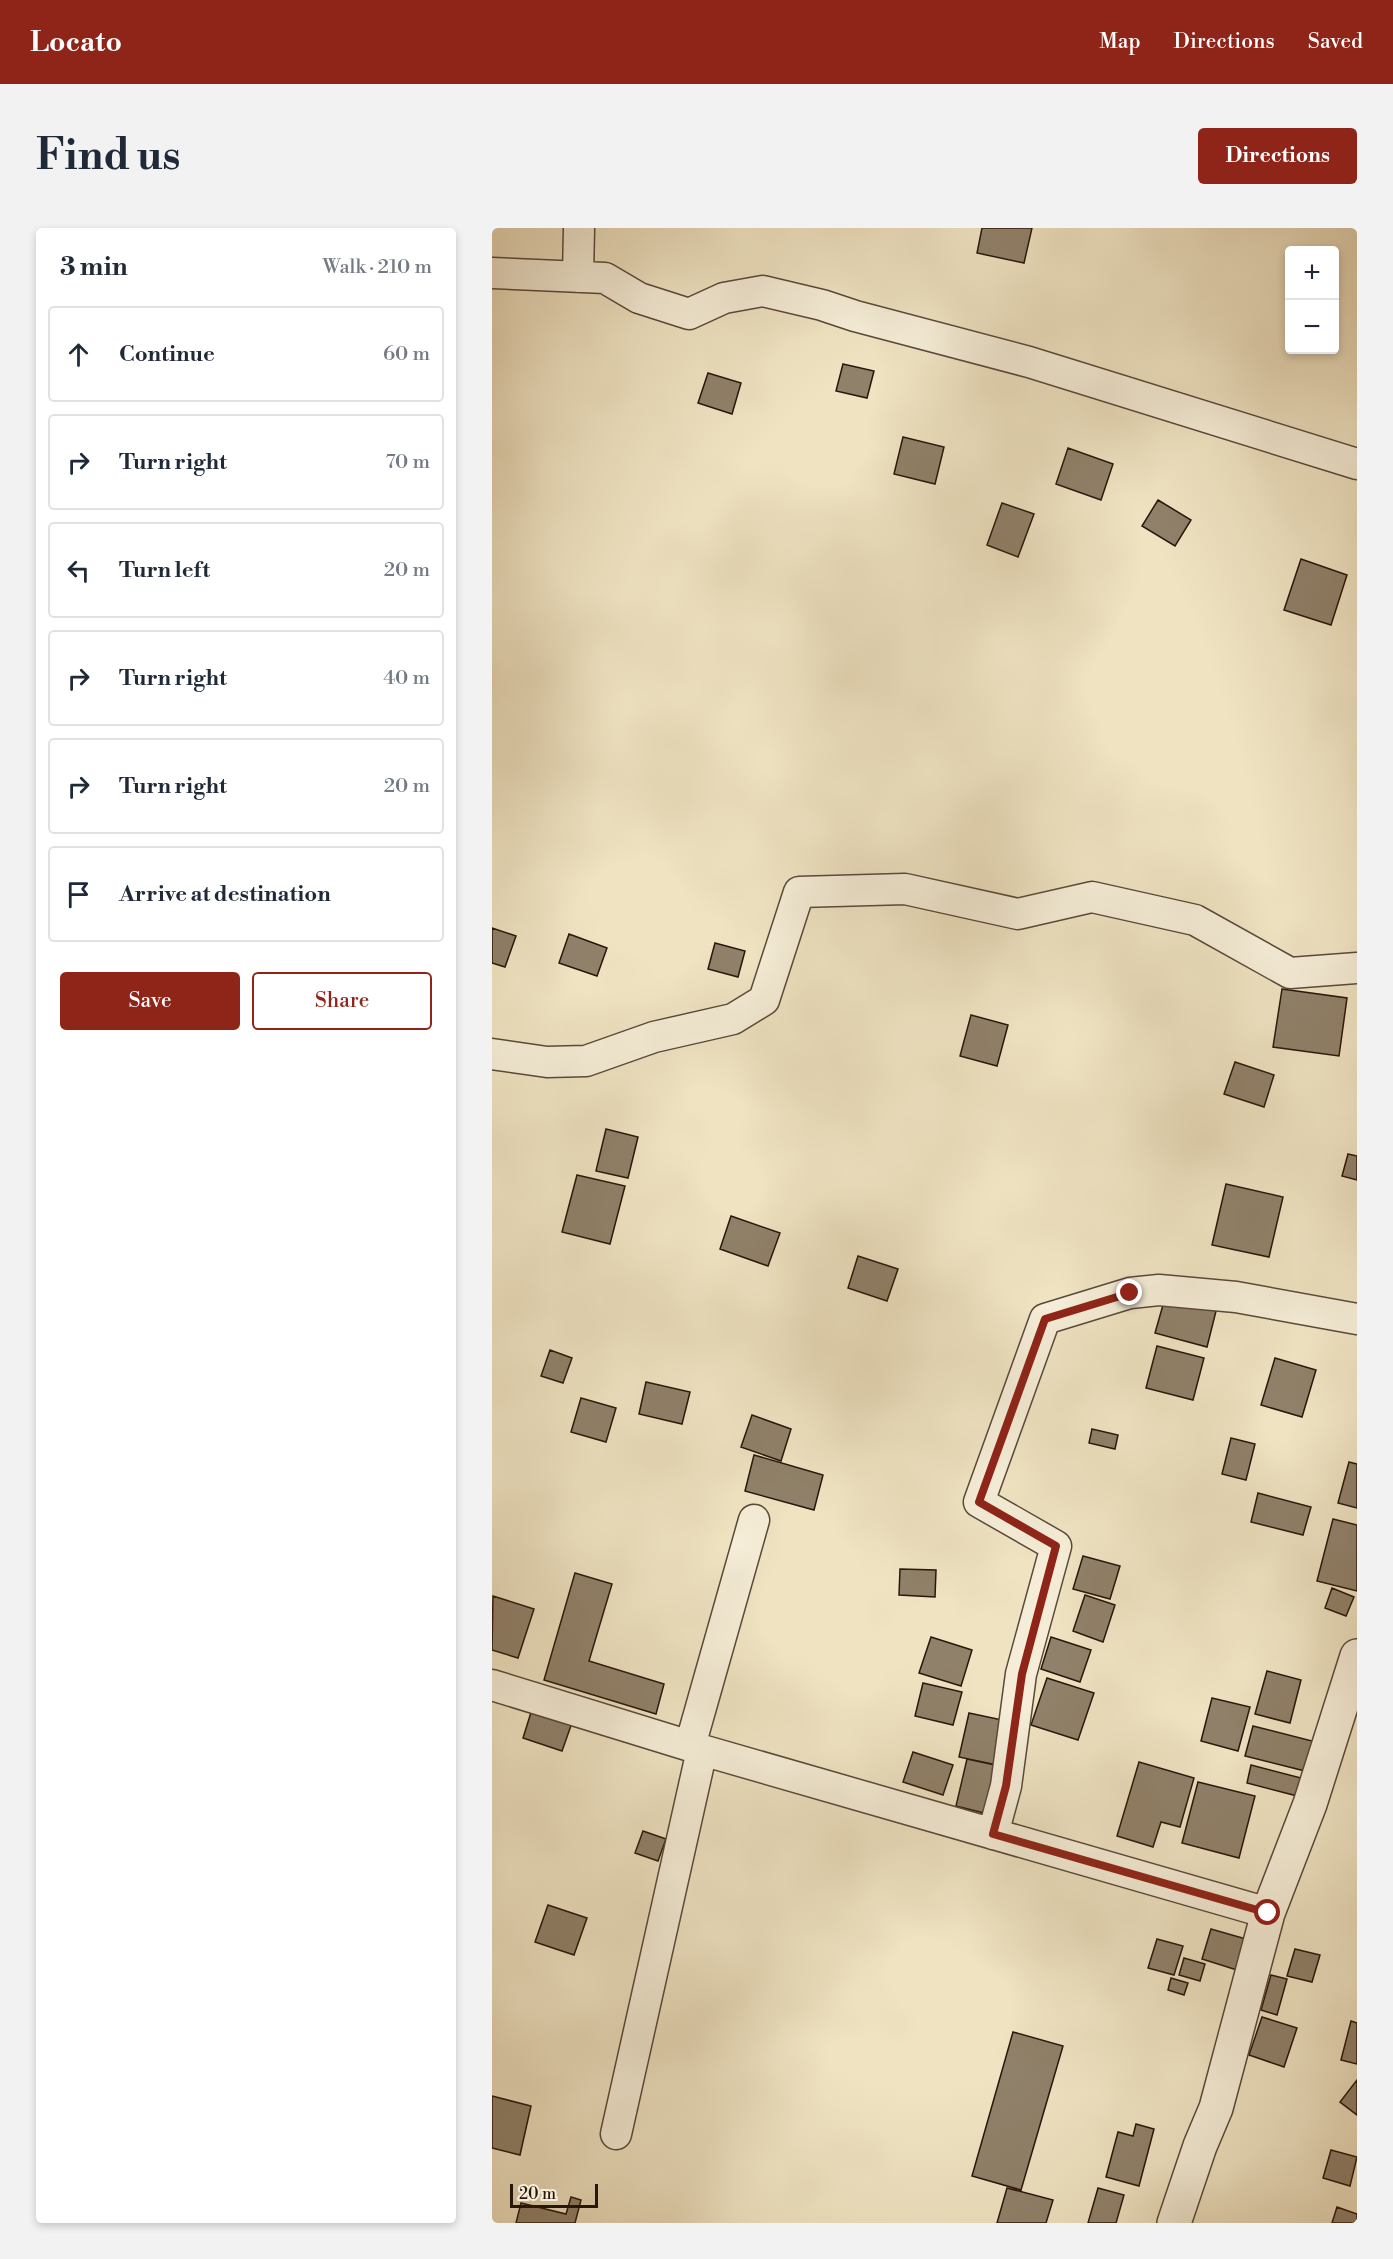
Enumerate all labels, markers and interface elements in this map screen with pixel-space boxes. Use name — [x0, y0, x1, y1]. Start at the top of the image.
text: Locato — [30, 25, 122, 60]
text: Map — [1099, 29, 1141, 55]
text: Directions — [1174, 29, 1275, 55]
text: Saved — [1308, 29, 1363, 55]
button: Directions — [1198, 128, 1357, 184]
text: Find us — [36, 130, 180, 183]
map controls — [1285, 246, 1339, 354]
button: + — [1285, 246, 1339, 300]
text: 3 min — [60, 251, 128, 283]
text: Walk · 210 m — [323, 255, 432, 280]
button: − — [1285, 300, 1339, 354]
icon: ahead — [62, 338, 95, 371]
text: Continue — [119, 341, 215, 368]
text: 60 m — [383, 342, 430, 367]
icon: right — [62, 446, 95, 479]
text: Turn right — [119, 449, 227, 476]
text: 70 m — [386, 450, 430, 475]
icon: left — [62, 554, 95, 587]
text: Turn left — [119, 557, 210, 584]
text: 20 m — [384, 558, 430, 583]
icon: right — [62, 662, 95, 695]
text: Turn right — [119, 665, 227, 692]
text: 40 m — [383, 666, 430, 691]
icon: right — [62, 770, 95, 803]
text: Turn right — [119, 773, 227, 800]
text: 20 m — [384, 774, 430, 799]
icon: arrive — [62, 878, 95, 911]
text: Arrive at destination — [119, 881, 331, 908]
button: Save — [60, 972, 240, 1030]
button: Share — [252, 972, 432, 1030]
route end — [1116, 1279, 1142, 1305]
route start — [1254, 1899, 1280, 1925]
scale bar — [510, 2181, 598, 2208]
text: 20 m — [519, 2184, 556, 2204]

